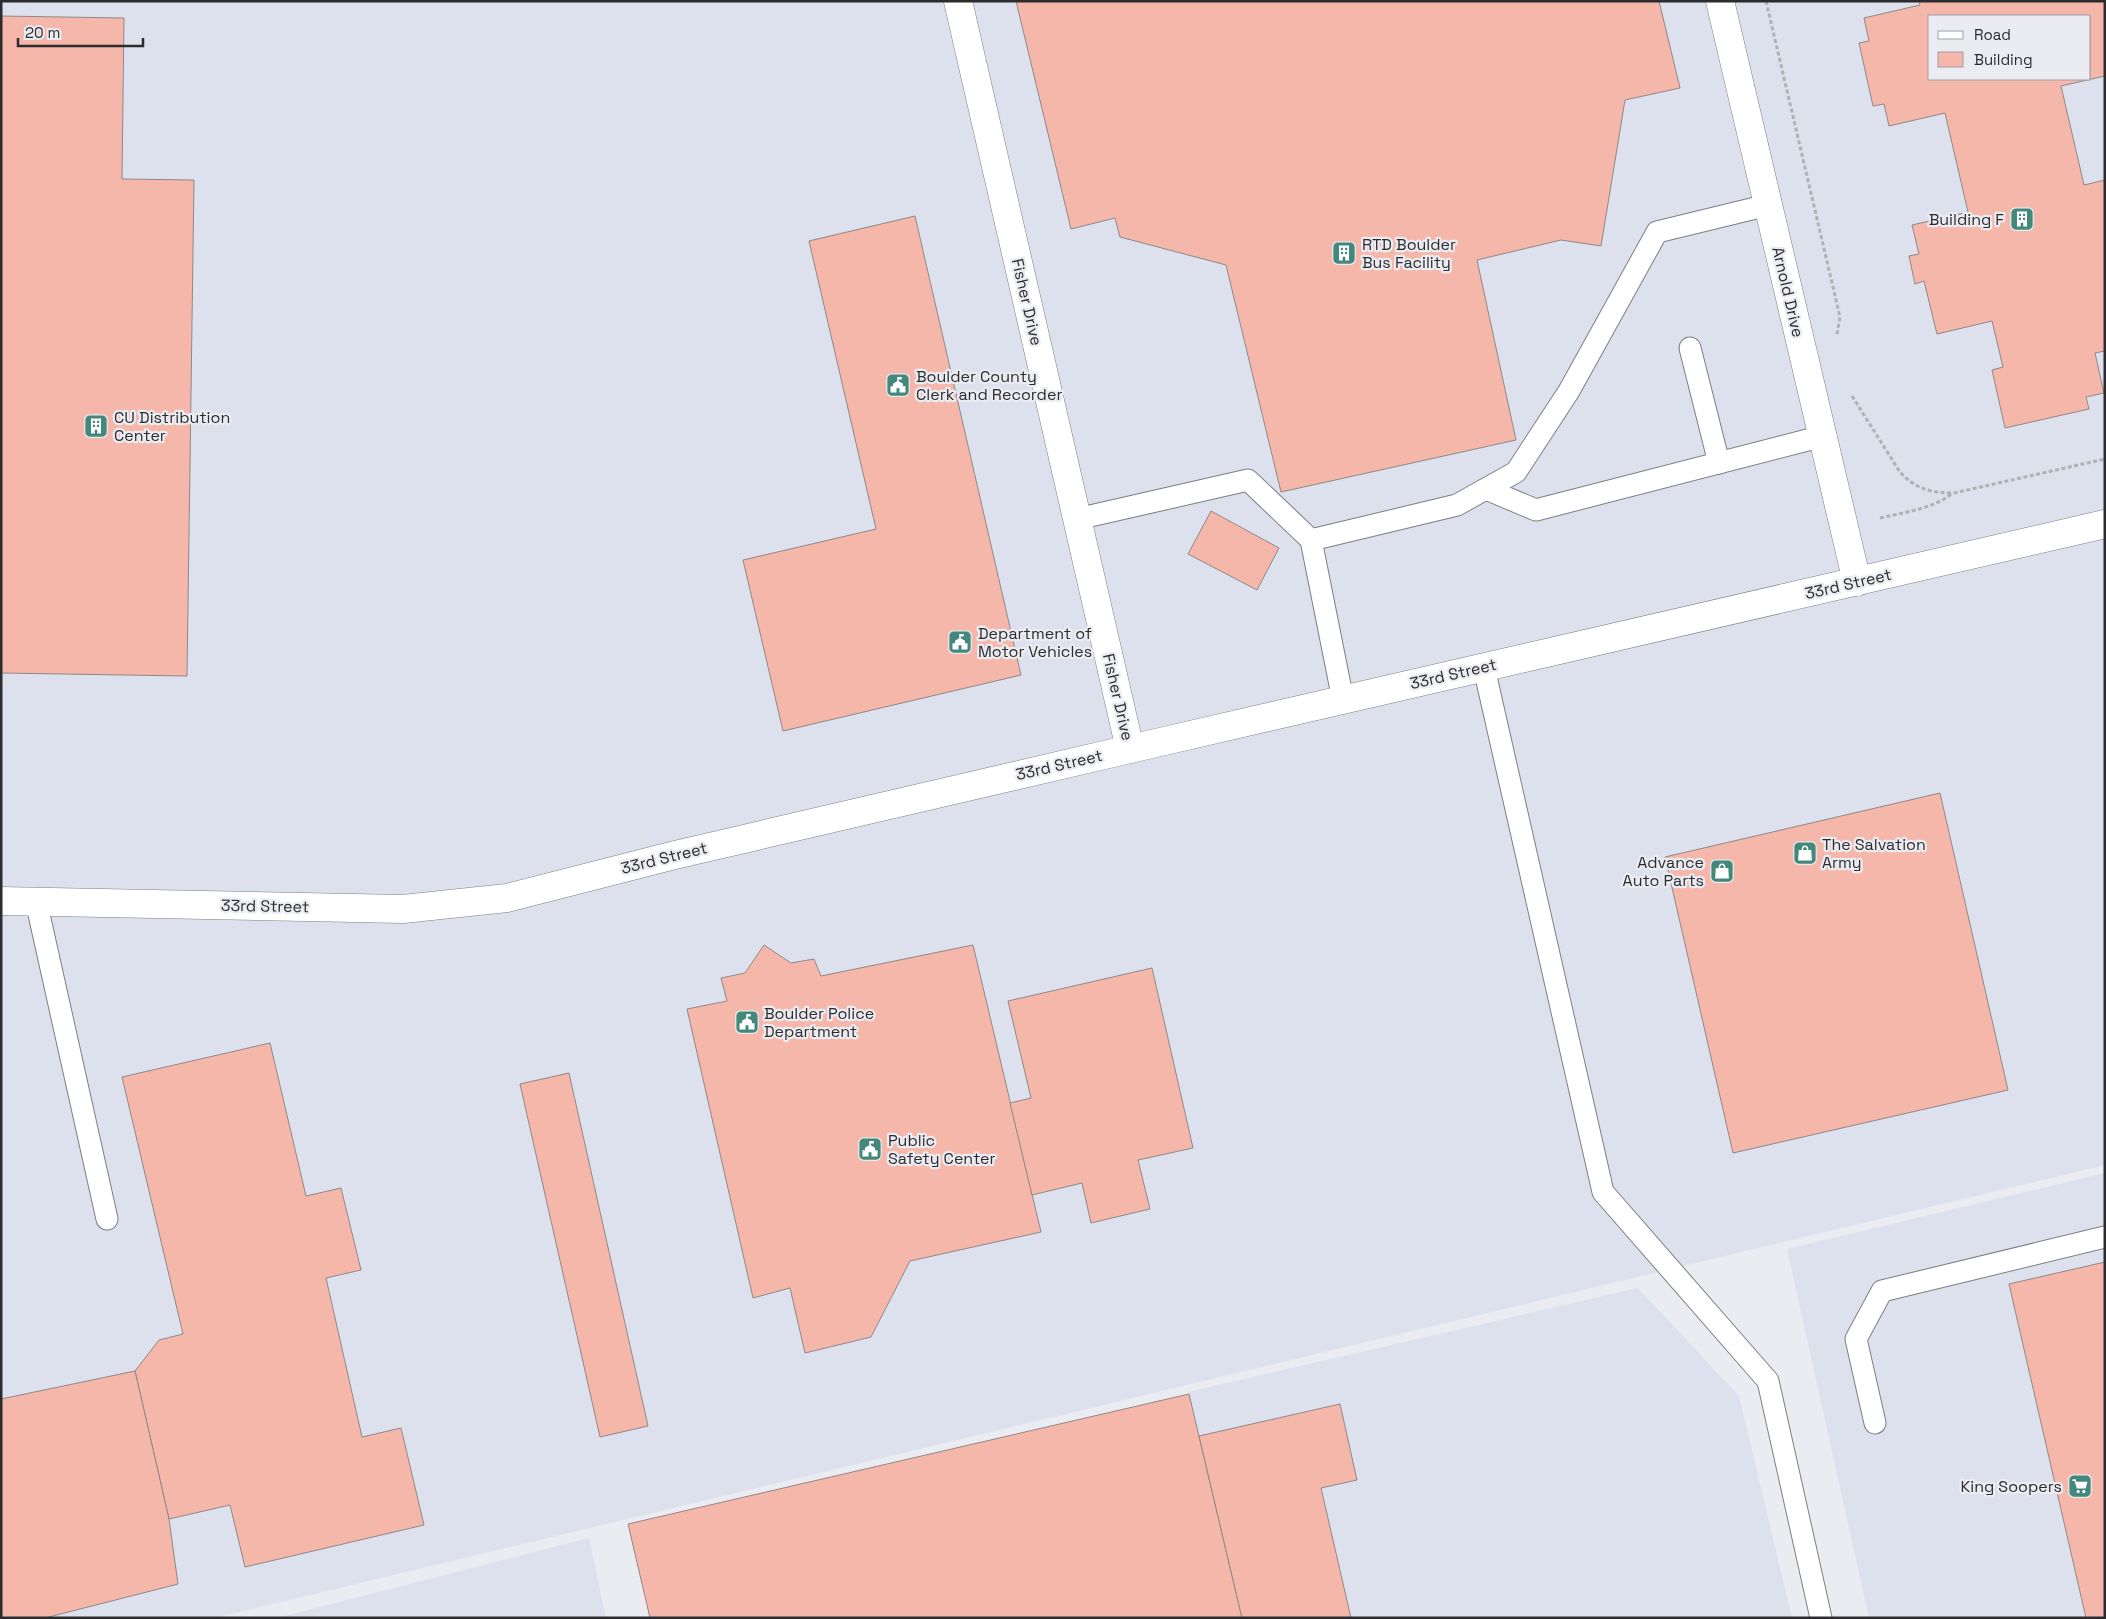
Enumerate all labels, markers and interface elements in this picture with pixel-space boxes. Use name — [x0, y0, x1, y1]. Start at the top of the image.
scale bar — [18, 15, 142, 47]
legend — [1928, 15, 2091, 80]
text: 20 m — [25, 23, 60, 42]
text: Road — [1974, 25, 2011, 44]
text: Building — [1974, 50, 2033, 69]
building icon: Building F — [2009, 206, 2035, 232]
place label: Building F — [1929, 209, 2004, 230]
place label: RTD Boulder Bus Facility — [1362, 234, 1456, 273]
building icon: RTD Boulder Bus Facility — [1331, 240, 1357, 266]
street label: Arnold Drive — [1767, 245, 1809, 339]
street label: Fisher Drive — [1007, 256, 1047, 348]
place label: Boulder County Clerk and Recorder — [916, 366, 1062, 405]
public building icon: Boulder County Clerk and Recorder — [885, 372, 911, 398]
place label: CU Distribution Center — [114, 407, 230, 446]
building icon: CU Distribution Center — [83, 413, 109, 439]
street label: 33rd Street — [1803, 564, 1893, 604]
place label: Department of Motor Vehicles — [978, 623, 1092, 662]
public building icon: Department of Motor Vehicles — [947, 629, 973, 655]
street label: Fisher Drive — [1098, 651, 1138, 743]
street label: 33rd Street — [1408, 654, 1498, 694]
street label: 33rd Street — [1014, 745, 1104, 785]
place label: The Salvation Army — [1822, 834, 1926, 873]
street label: 33rd Street — [619, 837, 709, 879]
shop icon: The Salvation Army — [1792, 840, 1818, 866]
place label: Advance Auto Parts — [1623, 852, 1704, 891]
shop icon: Advance Auto Parts — [1709, 858, 1735, 884]
street label: 33rd Street — [221, 895, 309, 917]
place label: Boulder Police Department — [764, 1003, 874, 1042]
public building icon: Boulder Police Department — [734, 1009, 760, 1035]
place label: Public Safety Center — [888, 1130, 996, 1169]
public building icon: Public Safety Center — [857, 1136, 883, 1162]
supermarket icon: King Soopers — [2067, 1473, 2093, 1499]
place label: King Soopers — [1960, 1476, 2062, 1497]

